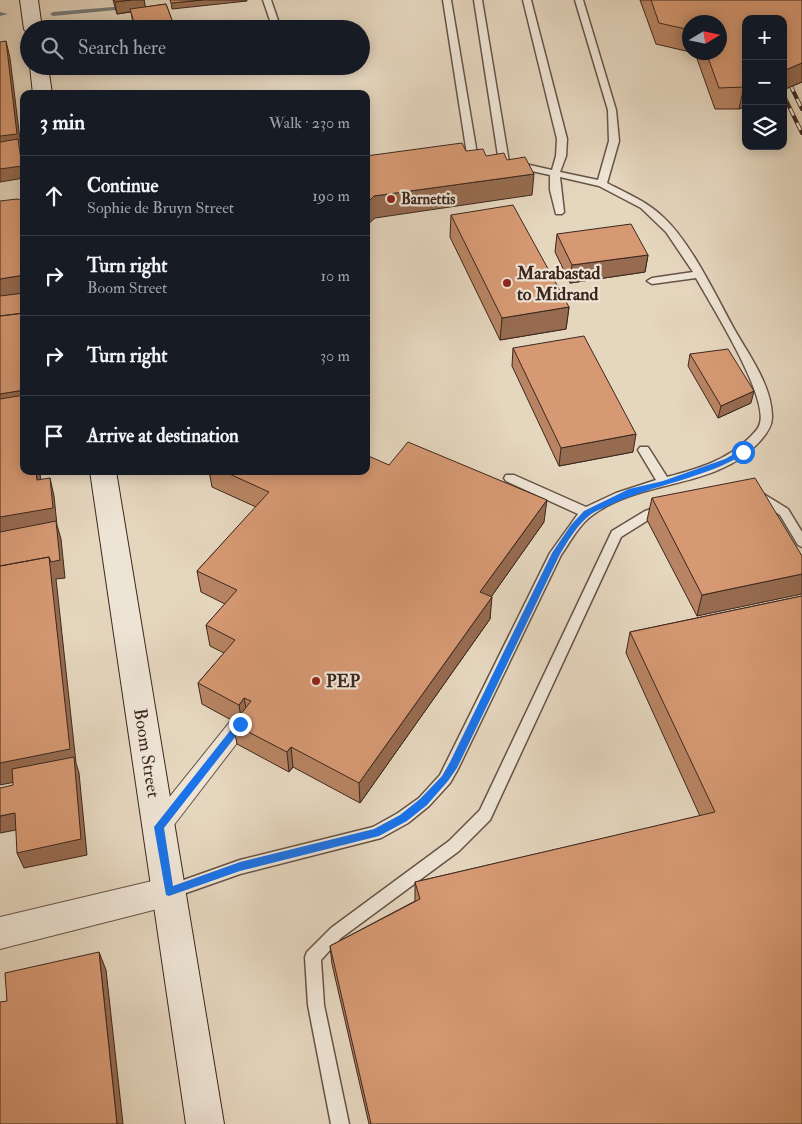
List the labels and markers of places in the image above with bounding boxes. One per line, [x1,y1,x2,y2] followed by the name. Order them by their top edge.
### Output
[401,190,455,209] place label: Barnettis
[385,193,397,205] marker: Barnettis
[516,262,600,306] place label: Marabastad to Midrand
[501,277,513,289] marker: Marabastad to Midrand
[326,670,360,693] place label: PEP
[310,675,322,687] marker: PEP

